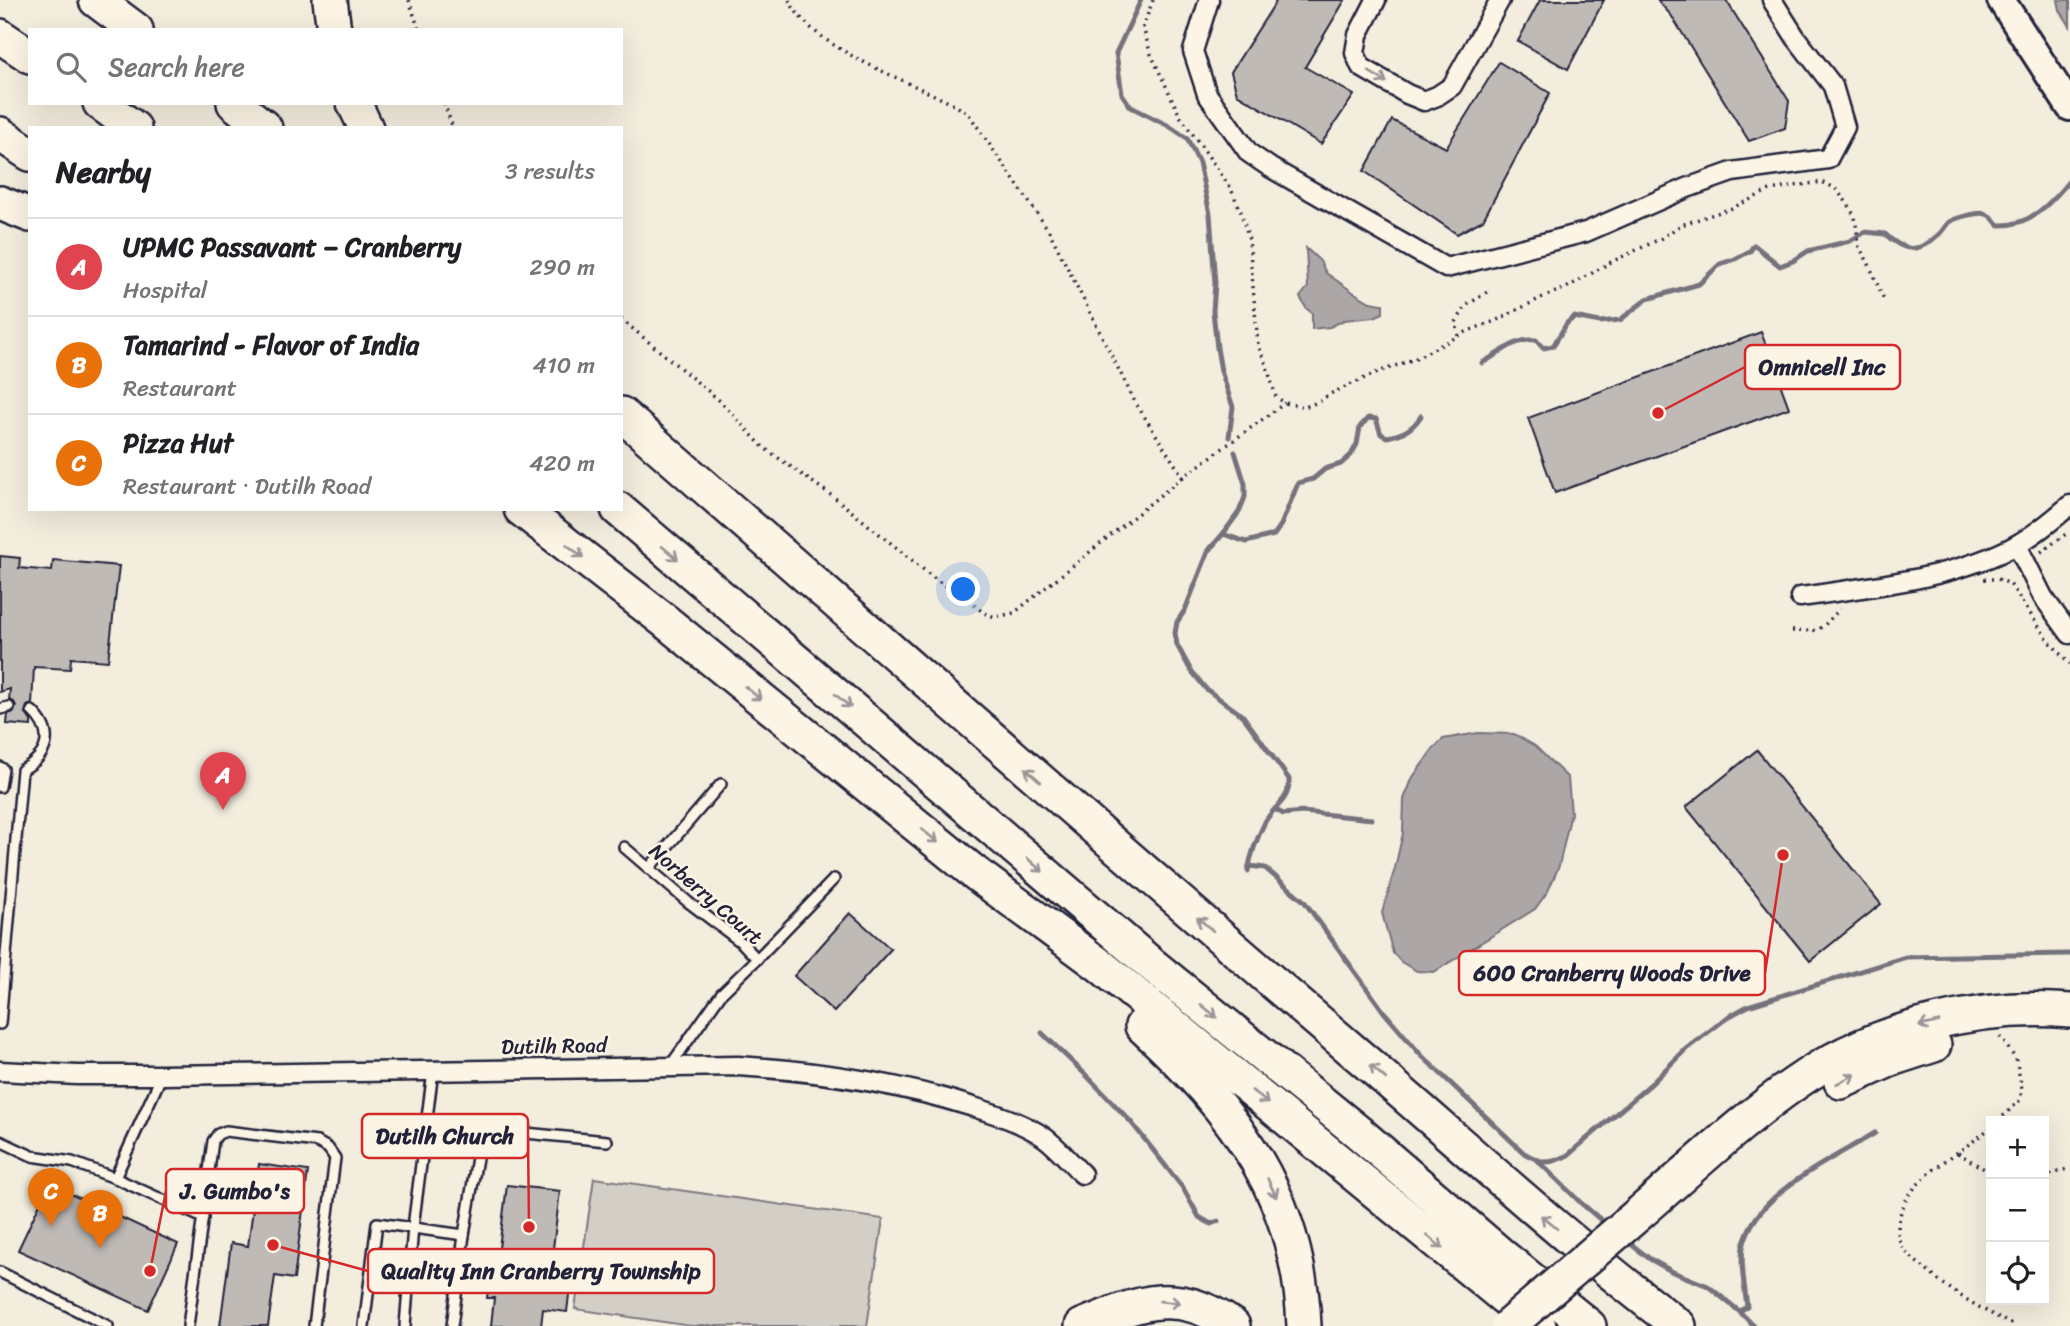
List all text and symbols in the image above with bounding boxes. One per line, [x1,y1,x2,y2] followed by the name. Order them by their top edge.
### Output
[28,28,623,105] search box
[108,44,245,90] text: Search here
[52,48,90,86] icon: search
[1368,70,1388,84] one-way arrow
[56,145,151,199] text: Nearby
[505,151,595,192] text: 3 results
[123,224,461,270] text: UPMC Passavant – Cranberry
[71,247,87,288] text: A
[529,247,595,288] text: 290 m
[123,270,207,311] text: Hospital
[123,322,419,368] text: Tamarind - Flavor of India
[72,345,86,386] text: B
[533,345,595,386] text: 410 m
[1745,345,1900,389] callout: Omnicell Inc
[1759,347,1886,388] text: Omnicell Inc
[123,368,237,409] text: Restaurant
[123,420,233,466] text: Pizza Hut
[72,443,86,484] text: C
[529,443,595,484] text: 420 m
[123,466,371,507] text: Restaurant · Dutilh Road
[565,544,583,559] one-way arrow
[661,545,679,561] one-way arrow
[946,572,980,606] your location
[743,685,761,700] one-way arrow
[834,693,852,709] one-way arrow
[200,752,246,810] pin: A
[1025,767,1043,783] one-way arrow
[920,828,938,844] one-way arrow
[640,833,772,955] street label: Norberry Court
[1025,857,1043,873] one-way arrow
[1196,916,1214,932] one-way arrow
[1459,951,1765,995] callout: 600 Cranberry Woods Drive
[1472,953,1752,994] text: 600 Cranberry Woods Drive
[1199,1003,1217,1019] one-way arrow
[1918,1017,1941,1031] one-way arrow
[501,1026,609,1066] street label: Dutilh Road
[1369,1064,1387,1080] one-way arrow
[1835,1072,1856,1085] one-way arrow
[1250,1089,1268,1105] one-way arrow
[362,1114,528,1158] callout: Dutilh Church
[376,1116,514,1157] text: Dutilh Church
[1986,1116,2049,1305] map controls
[1986,1116,2049,1179] button: +
[28,1168,74,1226] pin: C
[166,1169,304,1213] callout: J. Gumbo's
[178,1171,291,1212] text: J. Gumbo's
[1266,1177,1279,1198] one-way arrow
[1986,1179,2049,1242] button: −
[77,1190,123,1248] pin: B
[1541,1214,1559,1230] one-way arrow
[1426,1234,1444,1250] one-way arrow
[1986,1242,2049,1305] button: locate
[368,1249,714,1293] callout: Quality Inn Cranberry Township
[381,1251,702,1292] text: Quality Inn Cranberry Township
[1158,1296,1181,1309] one-way arrow

